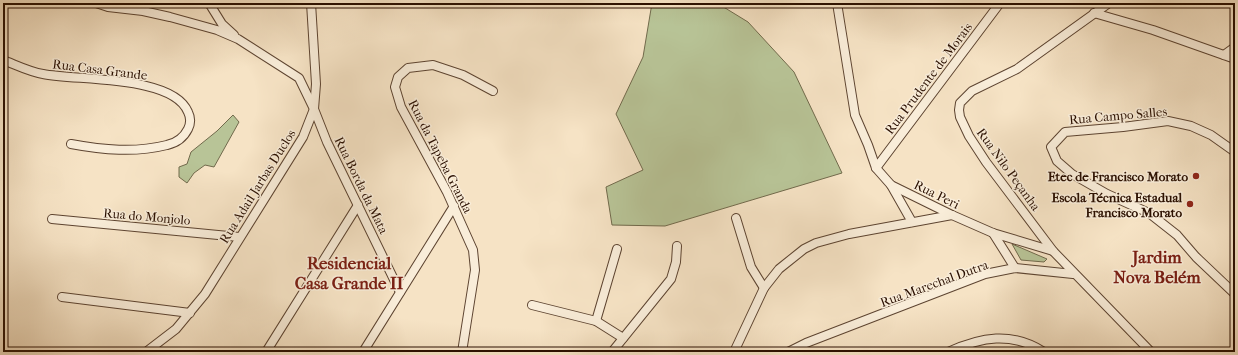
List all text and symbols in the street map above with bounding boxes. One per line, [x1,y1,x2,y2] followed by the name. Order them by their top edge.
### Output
[882,19,975,137] street label: Rua Prudente de Morais
[52,56,149,83] street label: Rua Casa Grande
[405,97,476,216] street label: Rua da Tapeba Granda
[1068,104,1168,127] street label: Rua Campo Salles
[973,125,1044,215] street label: Rua Nilo Peçanha
[216,126,299,246] street label: Rua Adail Jarbas Duclos
[332,134,392,237] street label: Rua Borda da Mata
[1048,169,1188,184] place label: Etec de Francisco Morato
[1191,171,1201,181] marker: Etec de Francisco Morato
[912,177,962,212] street label: Rua Peri
[1052,190,1182,220] place label: Escola Técnica Estadual Francisco Morato
[1185,199,1195,209] marker: Escola Técnica Estadual Francisco Morato
[103,205,192,228] street label: Rua do Monjolo
[1113,247,1201,287] district label: Jardim Nova Belém
[295,253,404,293] district label: Residencial Casa Grande II
[878,257,991,310] street label: Rua Marechal Dutra

